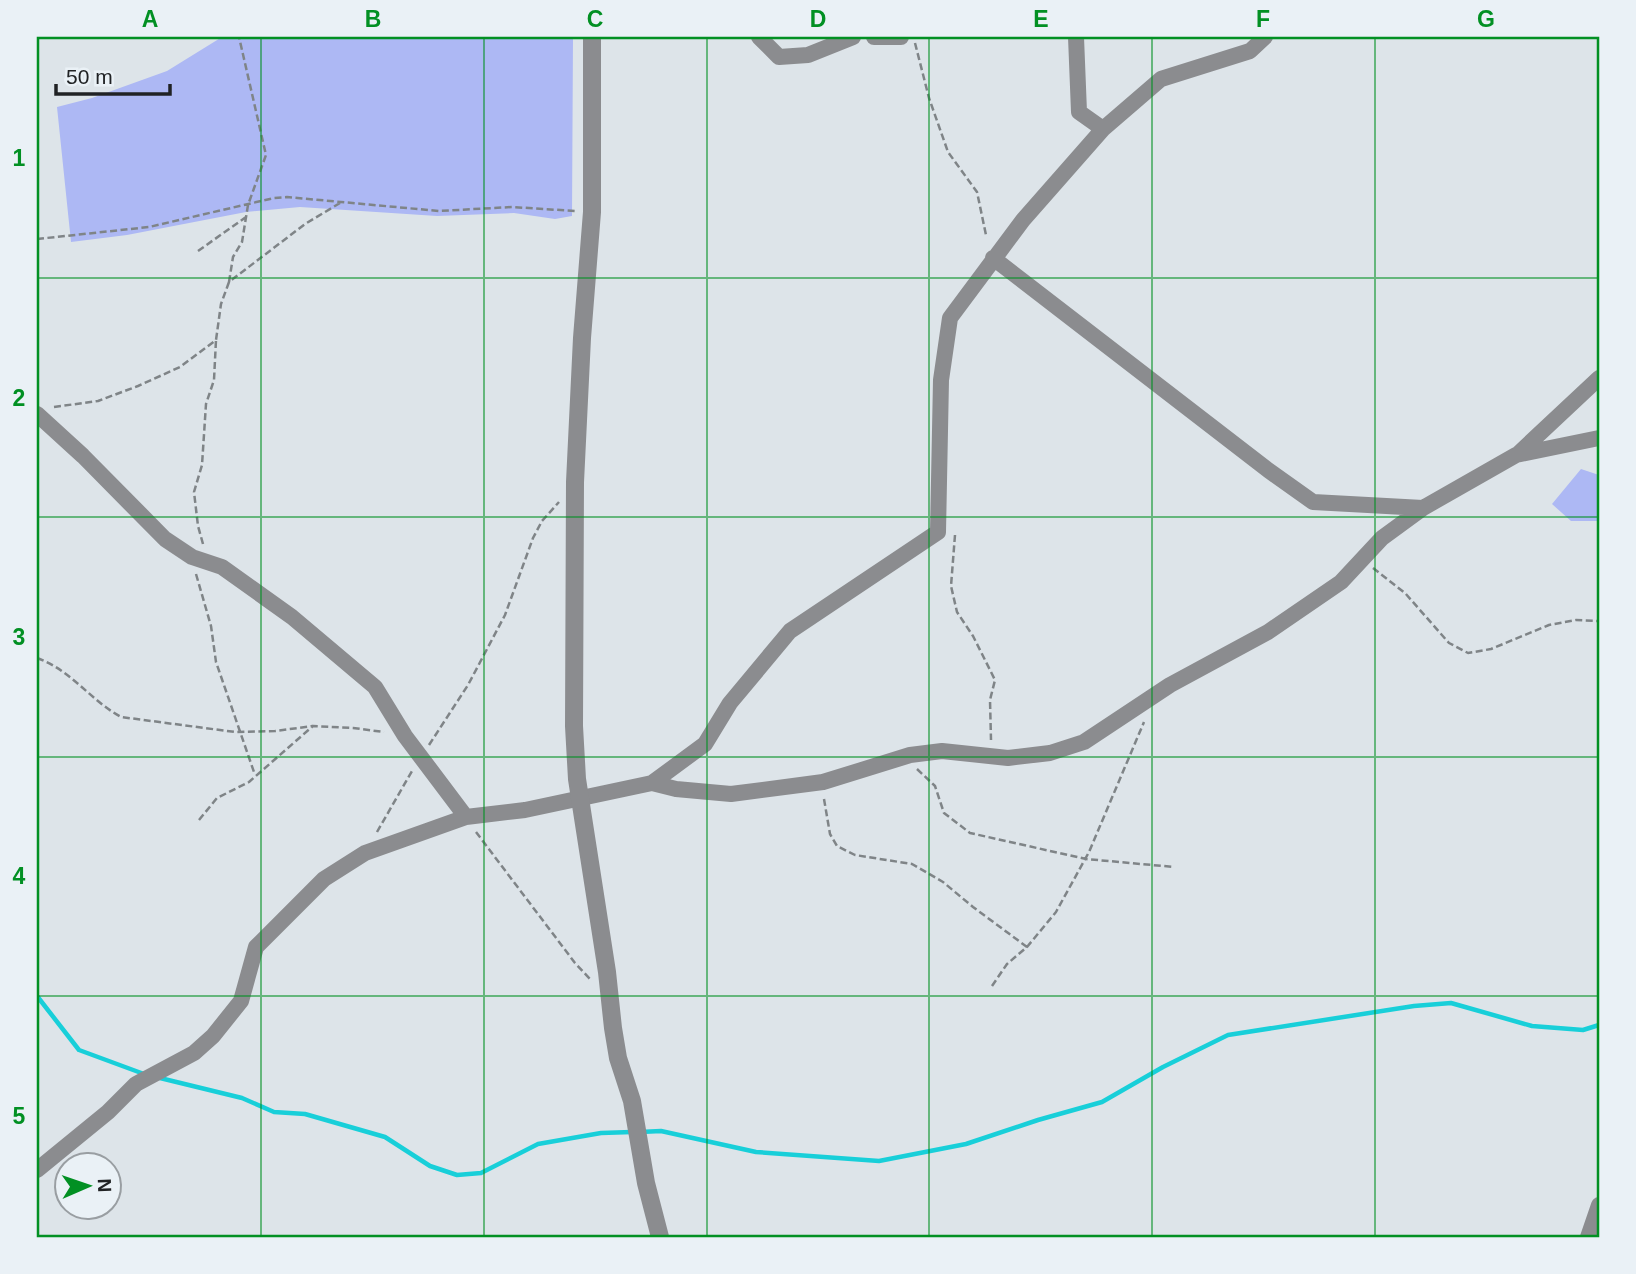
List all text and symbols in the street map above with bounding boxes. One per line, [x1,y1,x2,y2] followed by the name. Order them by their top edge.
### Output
[142,6,158,32] text: A
[365,6,381,32] text: B
[587,6,603,32] text: C
[810,6,826,32] text: D
[1033,6,1049,32] text: E
[1256,6,1270,32] text: F
[1477,6,1495,32] text: G
[56,52,170,96] scale bar
[66,65,113,88] text: 50 m
[13,145,26,171] text: 1
[13,385,25,411] text: 2
[13,624,25,650] text: 3
[13,863,26,889] text: 4
[13,1103,26,1129] text: 5
[52,1152,122,1222] north arrow
[94,1178,115,1193] text: N

